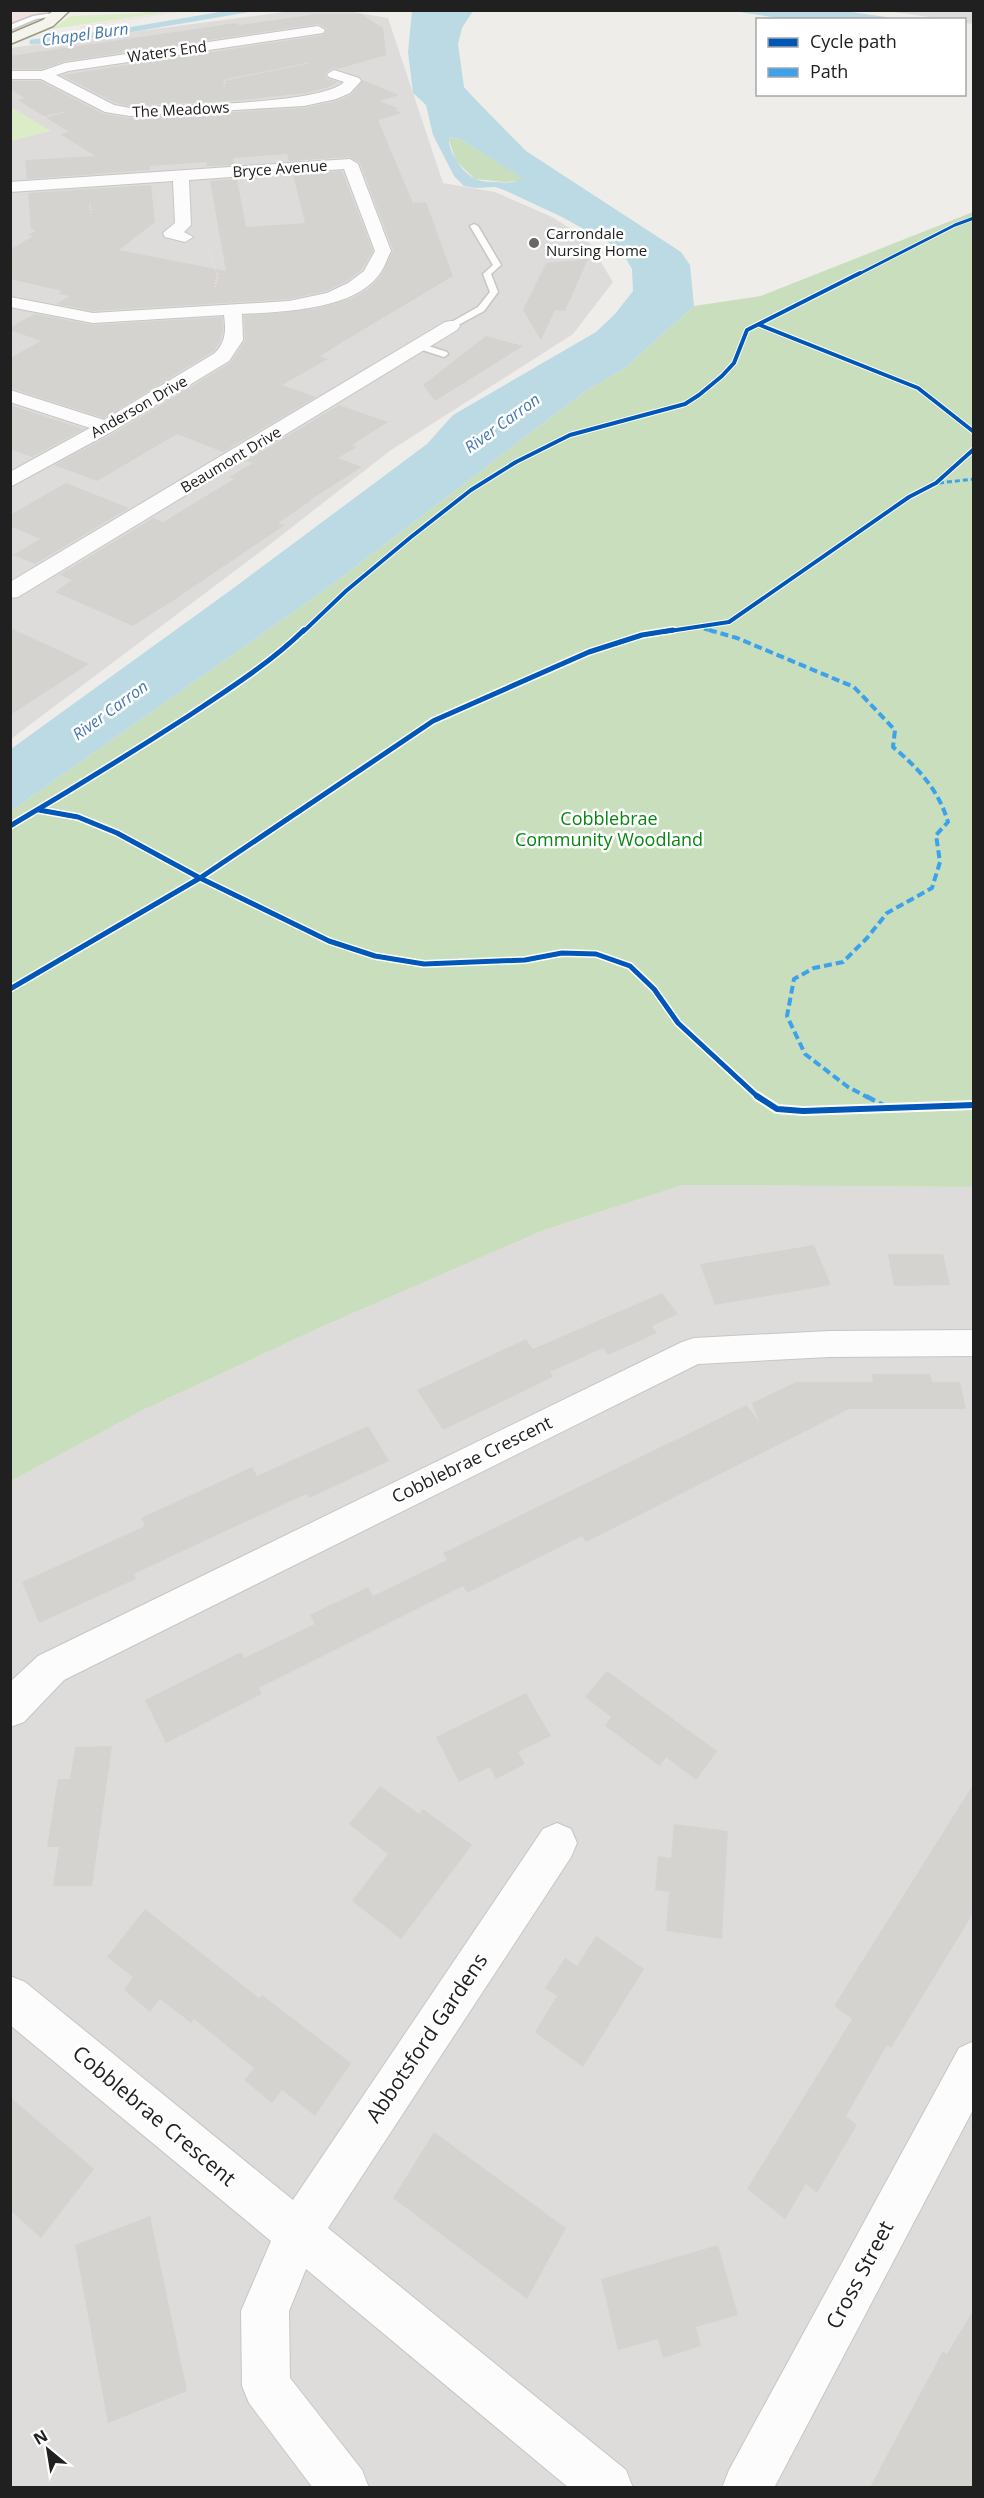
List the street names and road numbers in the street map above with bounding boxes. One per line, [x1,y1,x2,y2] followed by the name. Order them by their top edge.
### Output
[126,36,208,66] street label: Waters End
[132,96,230,122] street label: The Meadows
[232,155,328,181] street label: Bryce Avenue
[87,370,190,442] street label: Anderson Drive
[177,421,284,497] street label: Beaumont Drive
[387,1410,556,1508] street label: Cobblebrae Crescent
[359,1947,493,2128] street label: Abbotsford Gardens
[67,2039,242,2192] street label: Cobblebrae Crescent
[819,2216,899,2333] street label: Cross Street

